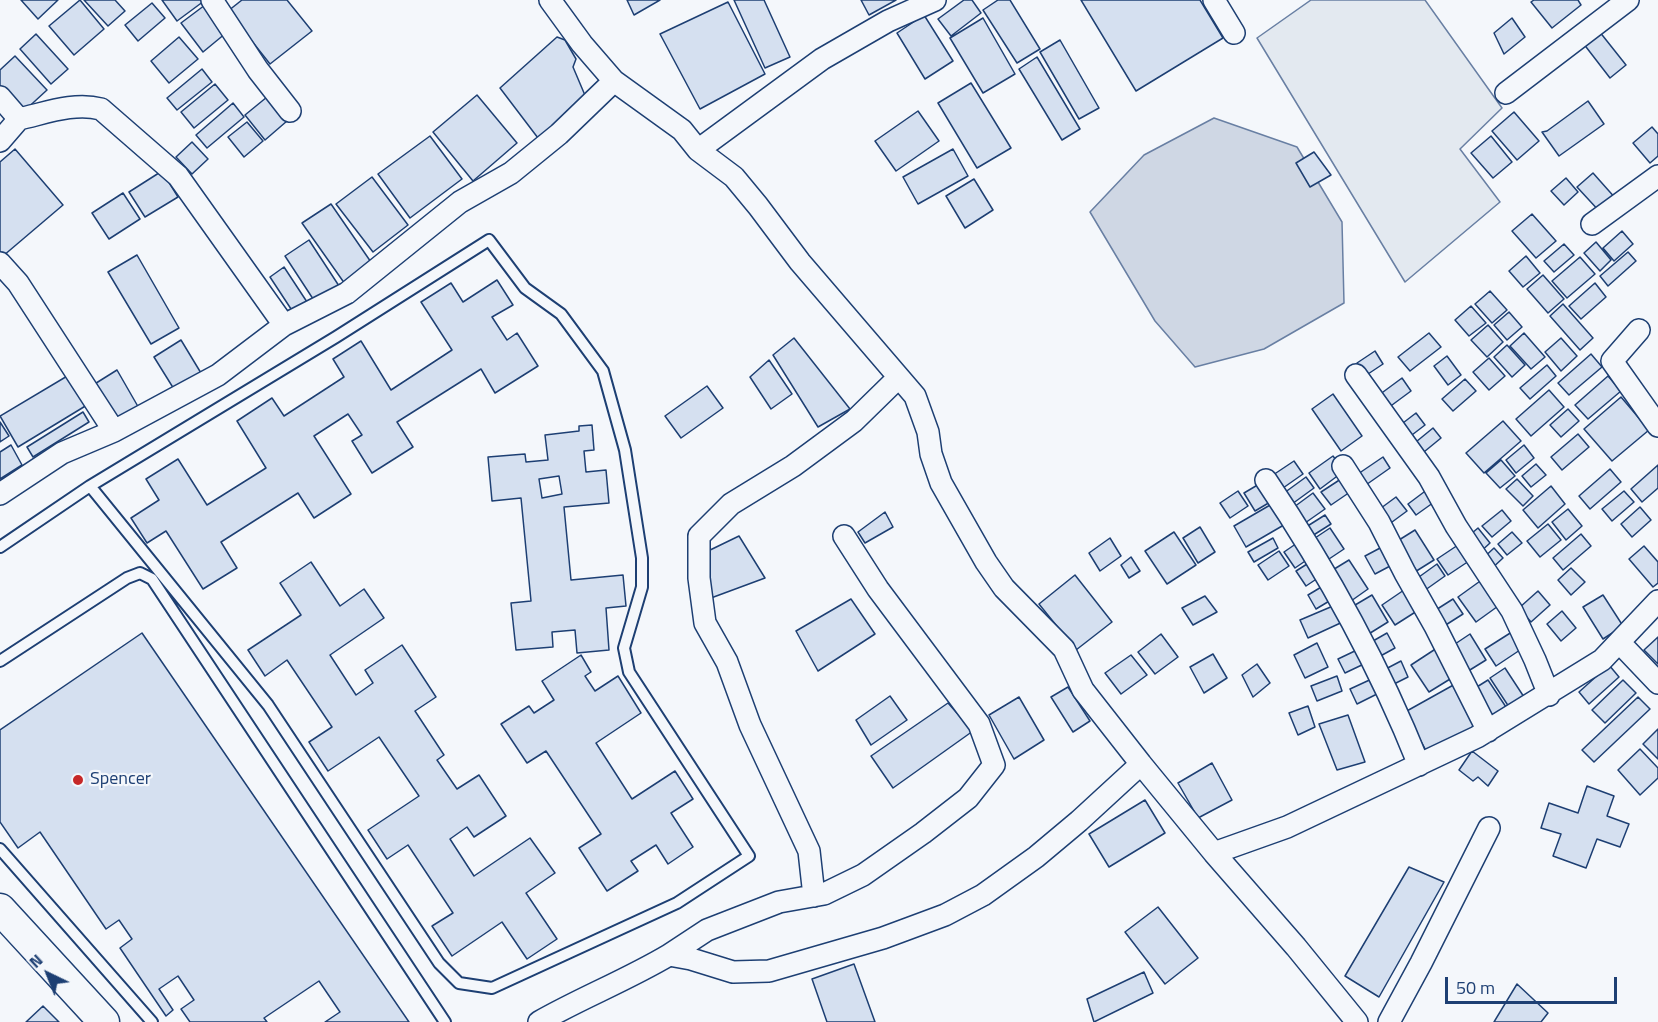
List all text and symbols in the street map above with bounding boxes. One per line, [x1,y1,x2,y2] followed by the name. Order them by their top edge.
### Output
[90,769,151,791] place label: Spencer
[71,773,85,787] marker: Spencer
[18,944,78,1004] north arrow
[23,948,48,973] text: N
[1448,965,1620,1003] scale bar
[1456,974,1495,1001] text: 50 m

